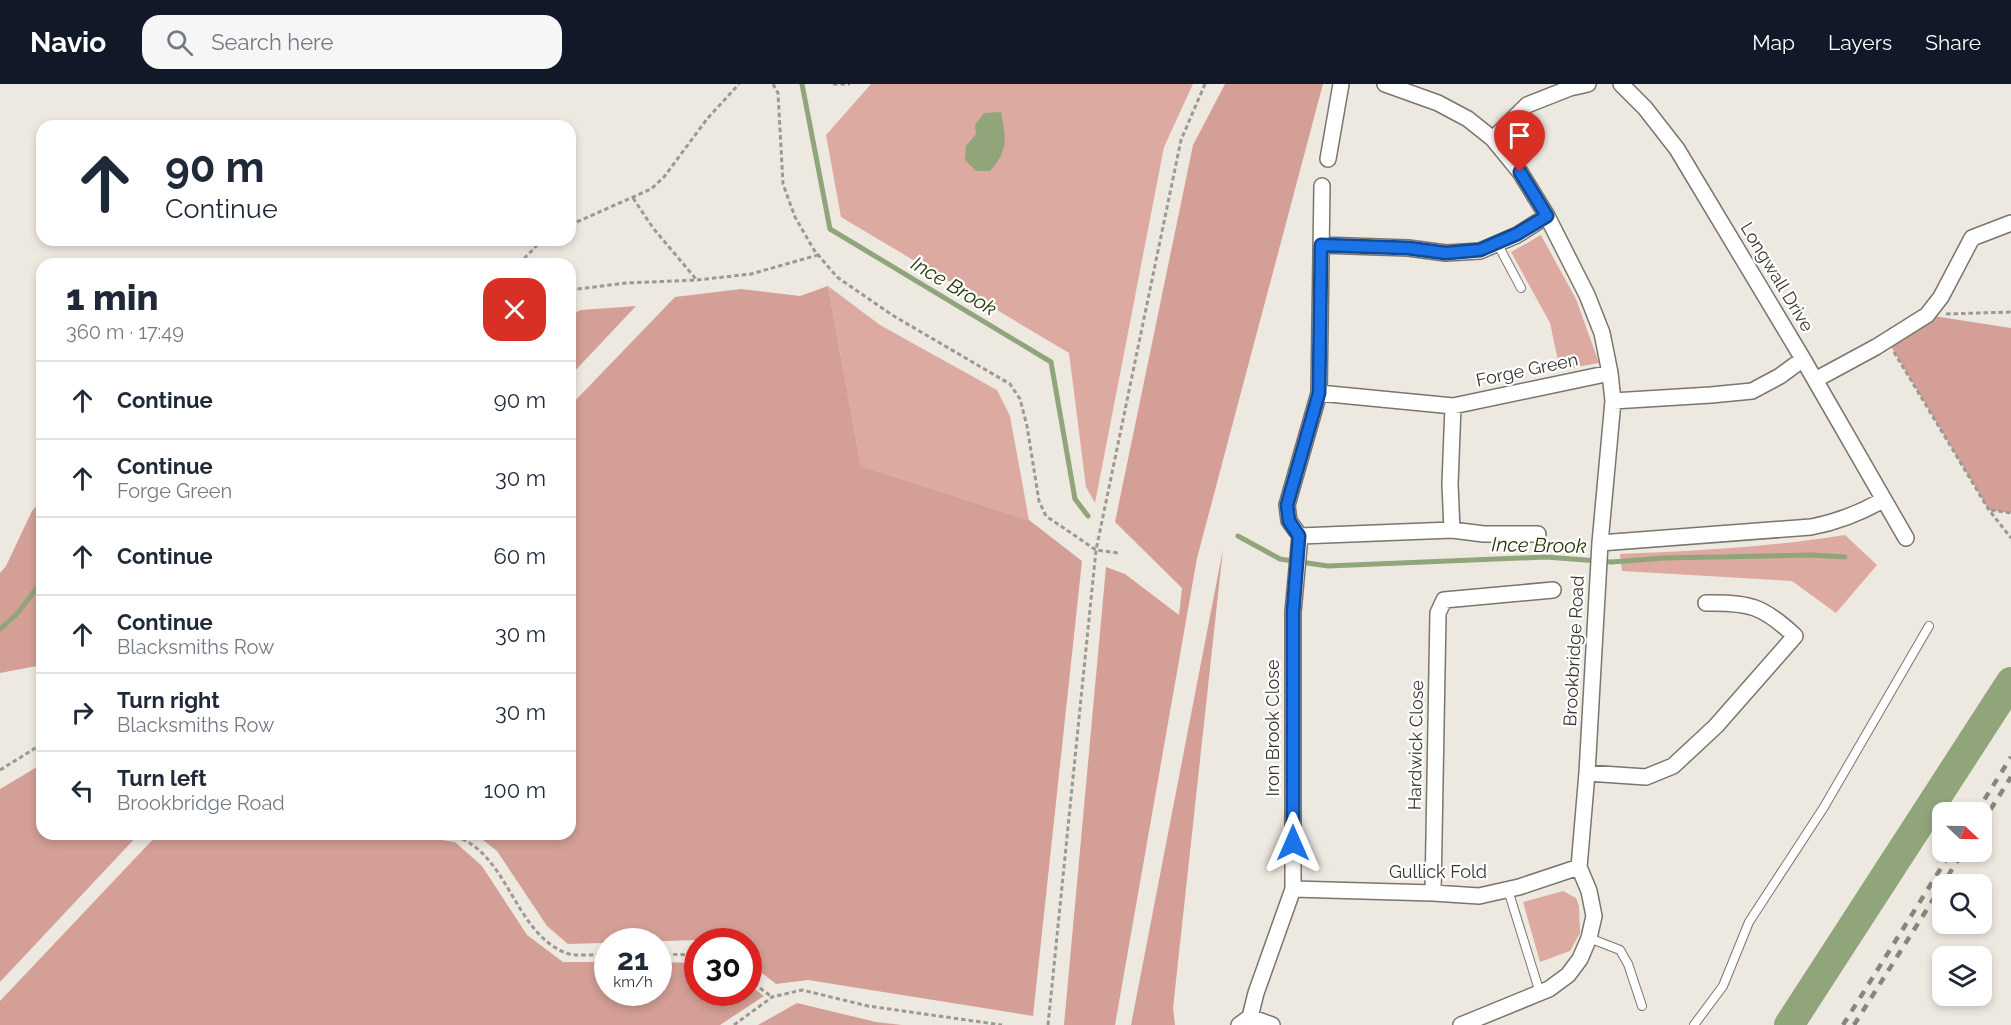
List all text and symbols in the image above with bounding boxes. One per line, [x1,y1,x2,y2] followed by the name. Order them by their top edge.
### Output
[142,15,562,69] search box
[30,26,106,59] text: Navio
[163,26,196,59] icon: search
[211,29,333,55] text: Search here
[1752,30,1795,55] text: Map
[1828,30,1892,55] text: Layers
[1925,30,1981,55] text: Share
[1494,110,1545,172] pin
[1503,119,1536,152] icon: arrive
[165,143,265,192] text: 90 m
[66,144,144,222] icon: ahead
[165,193,278,224] text: Continue
[1737,218,1818,335] street label: Longwall Drive
[907,251,1001,321] water label: Ince Brook
[66,276,158,318] text: 1 min
[483,278,546,341] button: close
[66,320,184,344] text: 360 m · 17:49
[1474,348,1580,391] street label: Forge Green
[66,384,99,417] icon: ahead
[117,387,213,413] text: Continue
[494,387,546,413] text: 90 m
[117,453,213,479] text: Continue
[66,462,99,495] icon: ahead
[495,465,546,491] text: 30 m
[117,479,232,503] text: Forge Green
[1491,532,1587,558] water label: Ince Brook
[66,540,99,573] icon: ahead
[117,543,213,569] text: Continue
[493,543,546,569] text: 60 m
[1559,575,1588,727] street label: Brookbridge Road
[117,609,213,635] text: Continue
[66,618,99,651] icon: ahead
[495,621,546,647] text: 30 m
[117,635,274,659] text: Blacksmiths Row
[1262,659,1283,797] street label: Iron Brook Close
[1404,679,1427,810] street label: Hardwick Close
[117,687,220,713] text: Turn right
[66,696,99,729] icon: right
[495,699,546,725] text: 30 m
[117,713,274,737] text: Blacksmiths Row
[117,765,207,791] text: Turn left
[66,774,99,807] icon: left
[484,777,546,803] text: 100 m
[117,791,285,815] text: Brookbridge Road
[1932,802,1992,862] north arrow
[1932,802,1992,1006] map controls
[1261,811,1325,875] position arrow
[1389,861,1487,882] street label: Gullick Fold
[1932,874,1992,934] button: search
[684,928,762,1006] speed limit sign: 30
[617,942,649,977] text: 21
[1932,946,1992,1006] button: layers
[613,973,653,991] text: km/h

